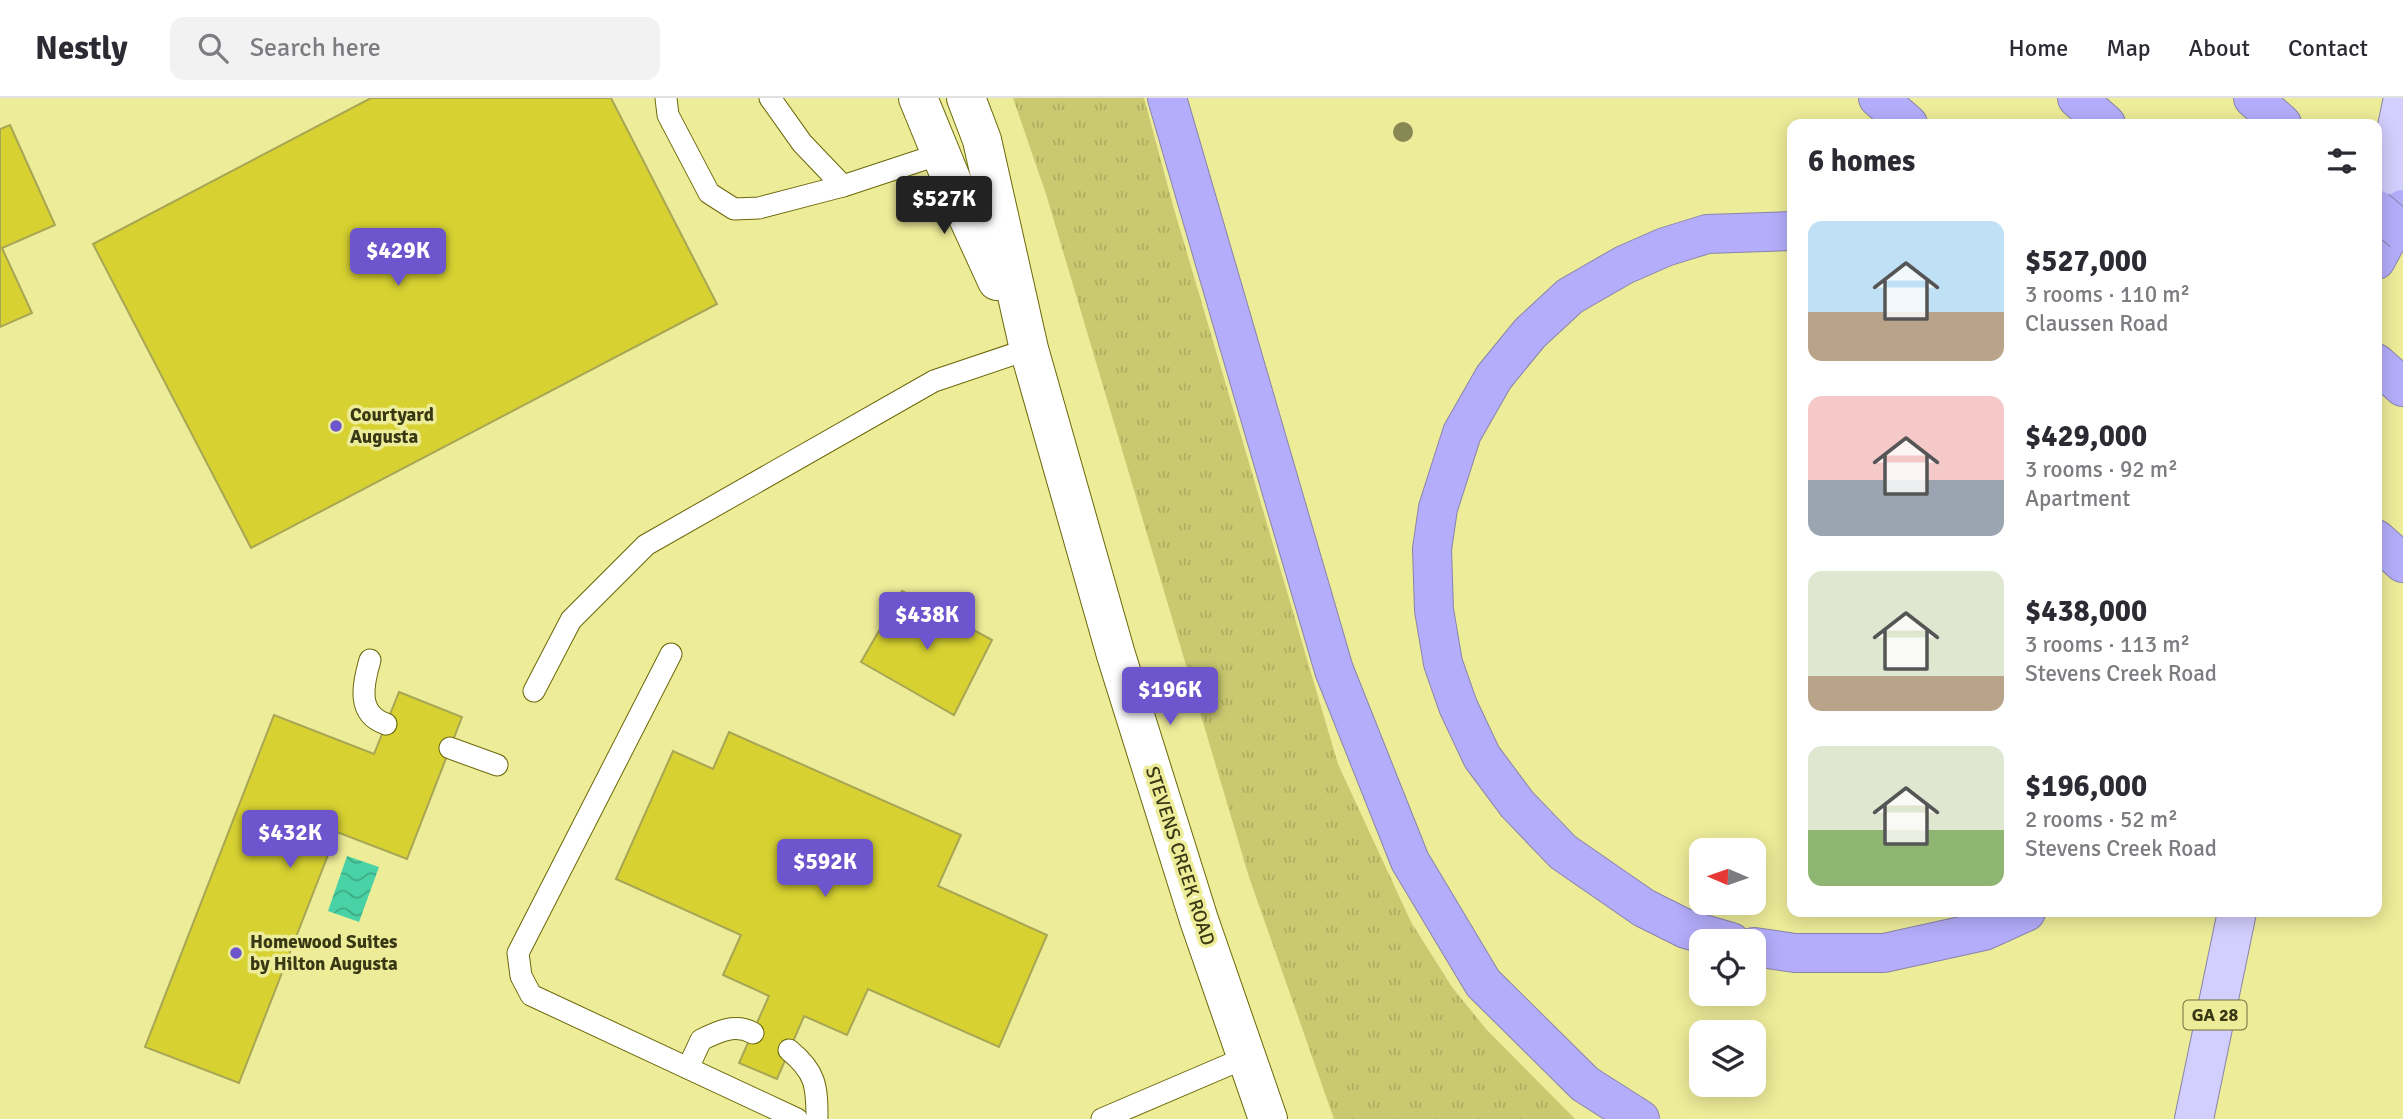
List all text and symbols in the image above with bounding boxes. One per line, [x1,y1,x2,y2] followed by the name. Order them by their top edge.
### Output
[170,17,660,80] search box
[35,28,128,69] text: Nestly
[194,29,232,67] icon: search
[250,32,381,64] text: Search here
[2008,33,2068,63] text: Home
[2106,33,2151,63] text: Map
[2189,33,2250,63] text: About
[2288,33,2368,63] text: Contact
[2323,142,2361,180] icon: filters
[1808,143,1915,180] text: 6 homes
[895,176,993,236] pin: $527K
[912,184,976,213] text: $527K
[349,228,447,288] pin: $429K
[366,236,430,265] text: $429K
[2025,243,2147,280] text: $527,000
[1864,249,1948,333] icon: home
[2025,280,2190,309] text: 3 rooms · 110 m²
[2025,309,2168,338] text: Claussen Road
[350,403,434,449] place label: Courtyard Augusta
[328,418,344,434] marker: Courtyard Augusta
[2025,418,2147,455] text: $429,000
[1864,424,1948,508] icon: home
[2025,455,2178,484] text: 3 rooms · 92 m²
[2025,484,2130,513] text: Apartment
[878,592,976,652] pin: $438K
[2025,593,2147,630] text: $438,000
[1864,599,1948,683] icon: home
[895,600,959,629] text: $438K
[2025,630,2190,659] text: 3 rooms · 113 m²
[2025,659,2217,688] text: Stevens Creek Road
[1121,668,1219,727] pin: $196K
[1138,675,1202,704] text: $196K
[1140,764,1220,948] street label: STEVENS CREEK ROAD
[2025,768,2147,805] text: $196,000
[1864,774,1948,858] icon: home
[2025,805,2178,834] text: 2 rooms · 52 m²
[241,810,339,870] pin: $432K
[258,818,322,847] text: $432K
[2025,834,2217,863] text: Stevens Creek Road
[1689,838,1766,915] north arrow
[1689,838,1766,1097] map controls
[776,840,874,899] pin: $592K
[793,847,857,876] text: $592K
[1689,929,1766,1006] button: locate
[250,930,398,976] place label: Homewood Suites by Hilton Augusta
[228,945,244,961] marker: Homewood Suites by Hilton Augusta
[2184,1000,2246,1030] road number: GA 28
[1689,1020,1766,1097] button: layers

